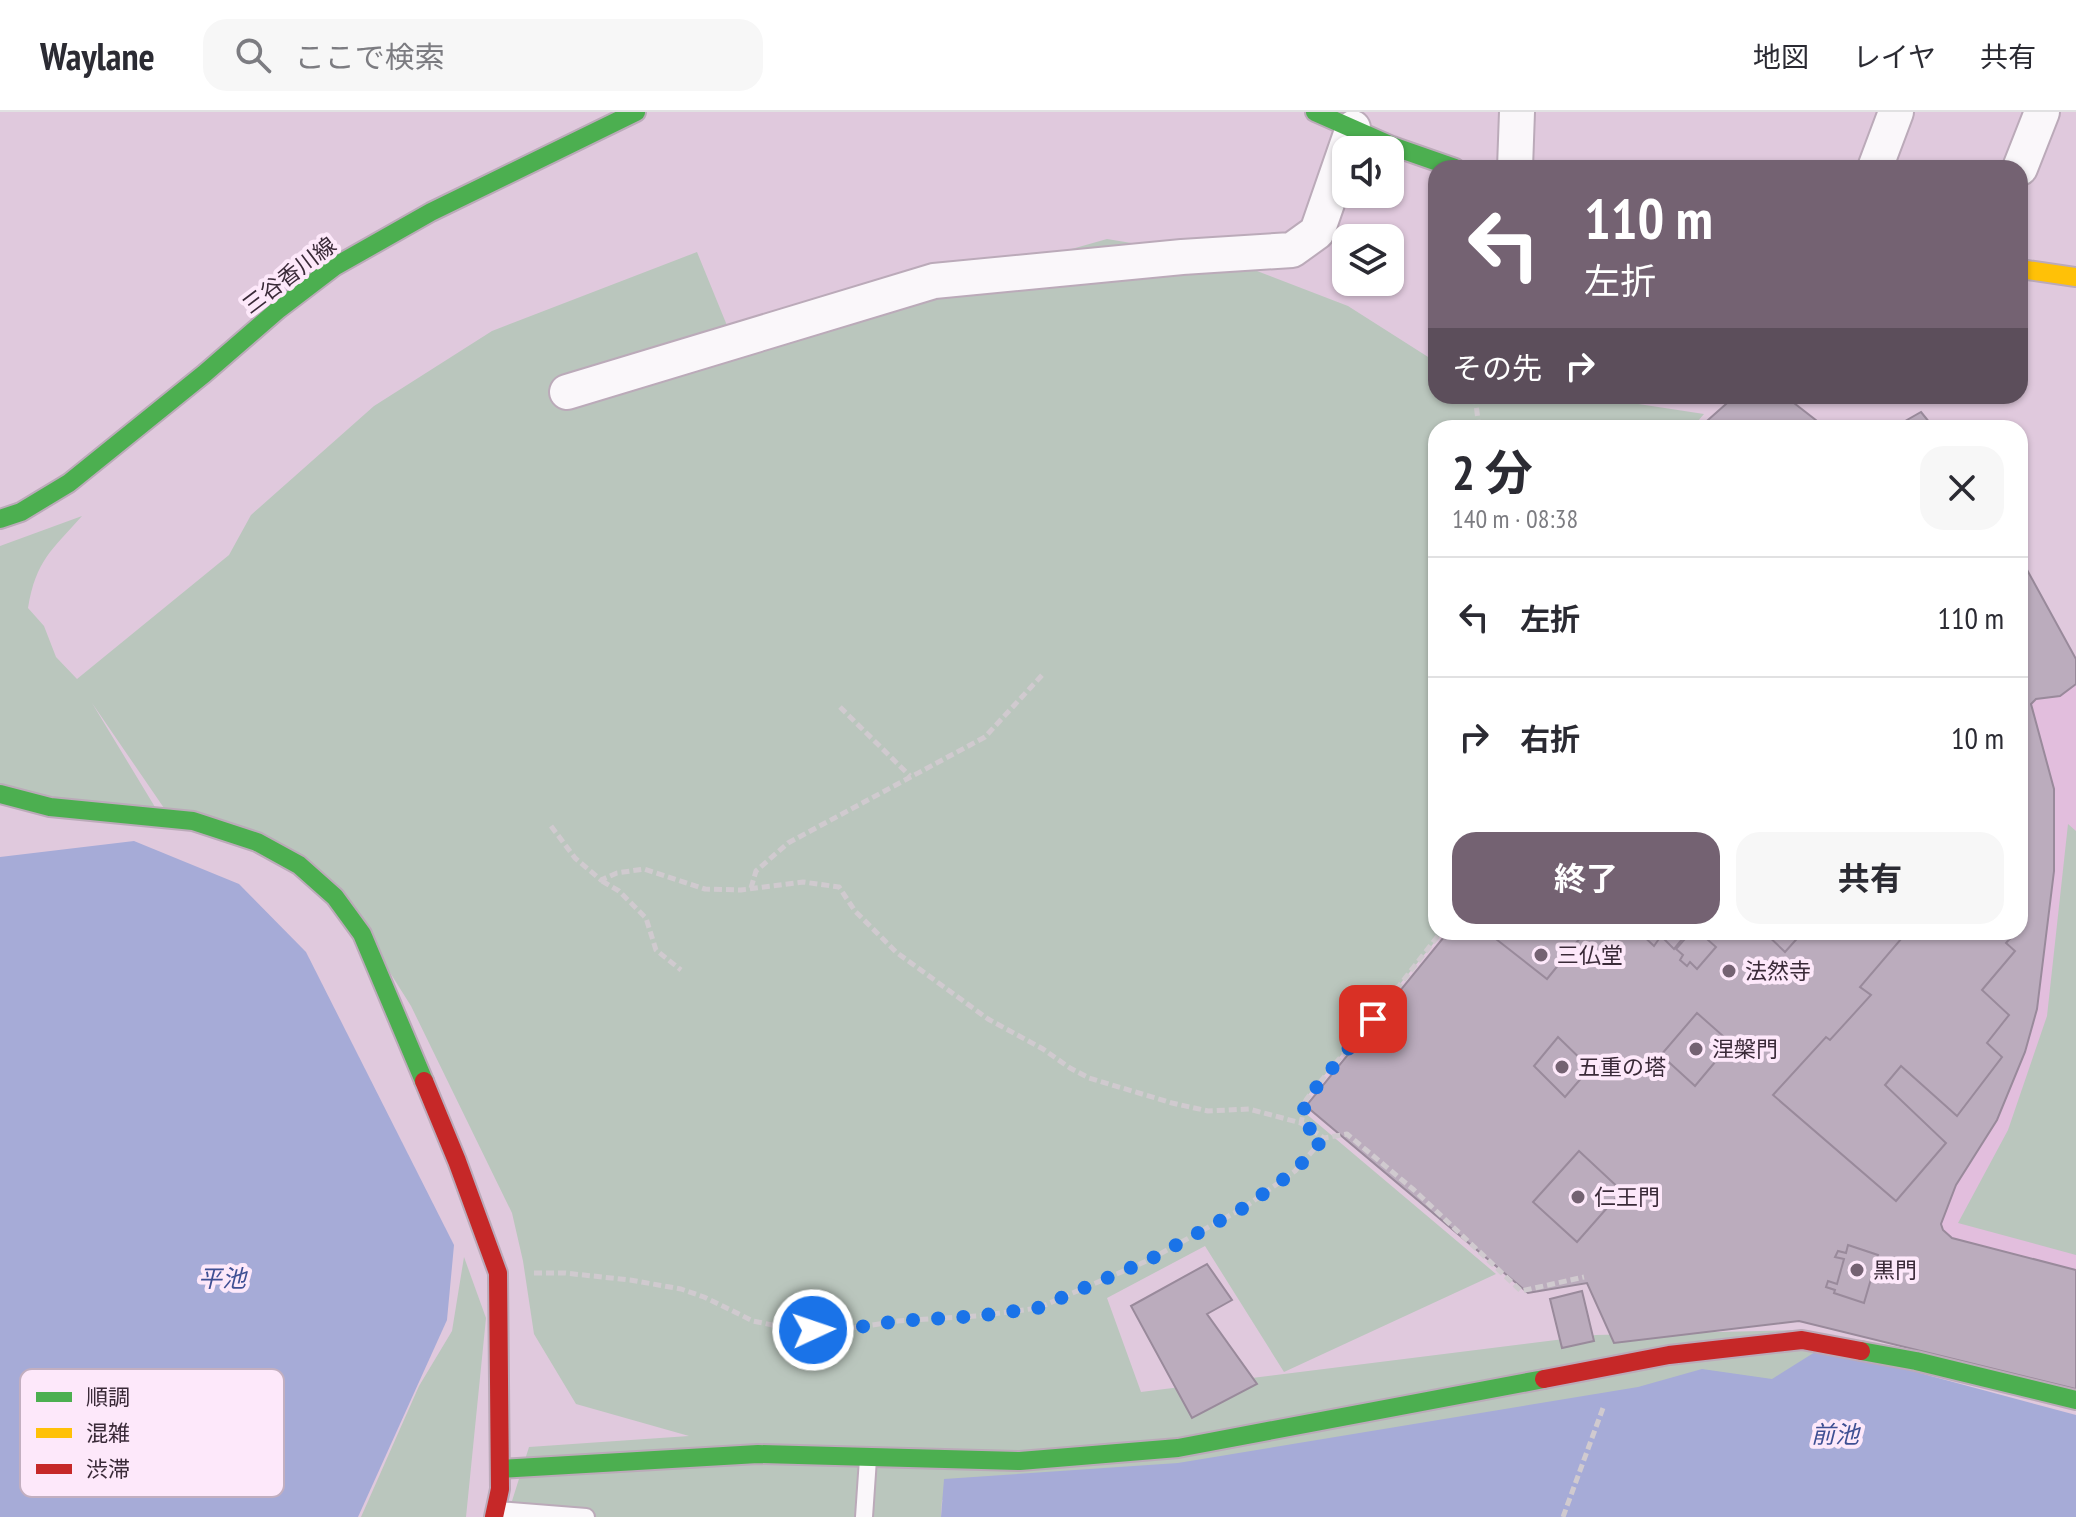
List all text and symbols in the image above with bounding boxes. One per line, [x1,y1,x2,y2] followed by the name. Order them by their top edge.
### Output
[203,19,763,91] search box
[40,31,155,80] text: Waylane
[231,33,275,77] icon: search
[295,37,445,76] text: ここで検索
[1753,38,1809,75] text: 地図
[1853,38,1936,75] text: レイヤ
[1980,38,2036,75] text: 共有
[1332,136,1404,296] map controls
[1332,136,1404,208] button: sound
[1584,182,1713,254] text: 110 m
[1452,192,1556,296] icon: left
[1332,224,1404,296] button: layers
[237,231,341,319] street label: 三谷香川線
[1584,257,1656,304] text: 左折
[1558,344,1602,388] icon: right
[1452,348,1542,387] text: その先
[1452,441,1533,503] text: 2 分
[1920,446,2004,530] button: close
[1452,502,1578,535] text: 140 m · 08:38
[1452,595,1496,639] icon: left
[1938,598,2004,637] text: 110 m
[1520,599,1580,638] text: 左折
[1452,715,1496,759] icon: right
[1951,718,2004,757] text: 10 m
[1520,719,1580,758] text: 右折
[1452,832,1720,924] button: 終了
[1736,832,2004,924] button: 共有
[1557,941,1623,969] place label: 三仏堂
[1532,946,1550,964] marker: 三仏堂
[1745,957,1811,985] place label: 法然寺
[1720,962,1738,980] marker: 法然寺
[1339,985,1407,1053] pin
[1351,997,1395,1041] icon: arrive
[1712,1035,1778,1063] place label: 涅槃門
[1687,1040,1705,1058] marker: 涅槃門
[1578,1053,1666,1081] place label: 五重の塔
[1553,1058,1571,1076] marker: 五重の塔
[1594,1183,1660,1211] place label: 仁王門
[1569,1188,1587,1206] marker: 仁王門
[1873,1256,1917,1284] place label: 黒門
[1848,1261,1866,1279] marker: 黒門
[198,1263,248,1294] water label: 平池
[771,1288,855,1372] position arrow
[20,1369,284,1497] legend
[86,1383,130,1411] text: 順調
[86,1419,130,1447] text: 混雑
[1811,1419,1861,1450] water label: 前池
[86,1455,130,1483] text: 渋滞

